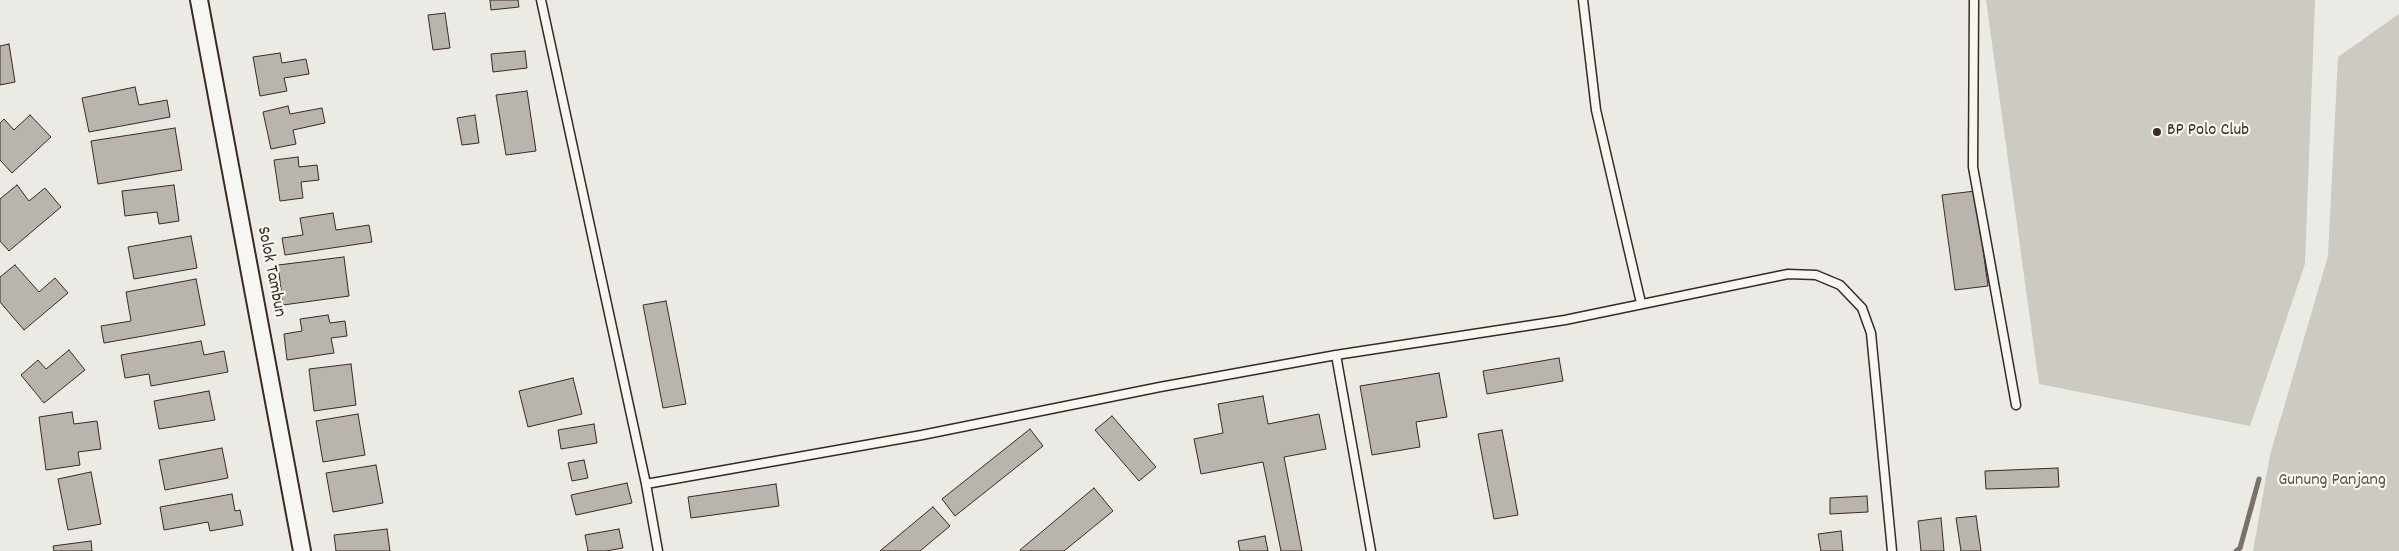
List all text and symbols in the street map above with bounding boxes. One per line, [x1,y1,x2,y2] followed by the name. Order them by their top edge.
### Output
[2167,121,2249,143] place label: BP Polo Club
[2151,126,2163,138] marker: BP Polo Club
[251,225,289,319] street label: Solok Tambun
[2278,471,2386,493] park label: Gunung Panjang

